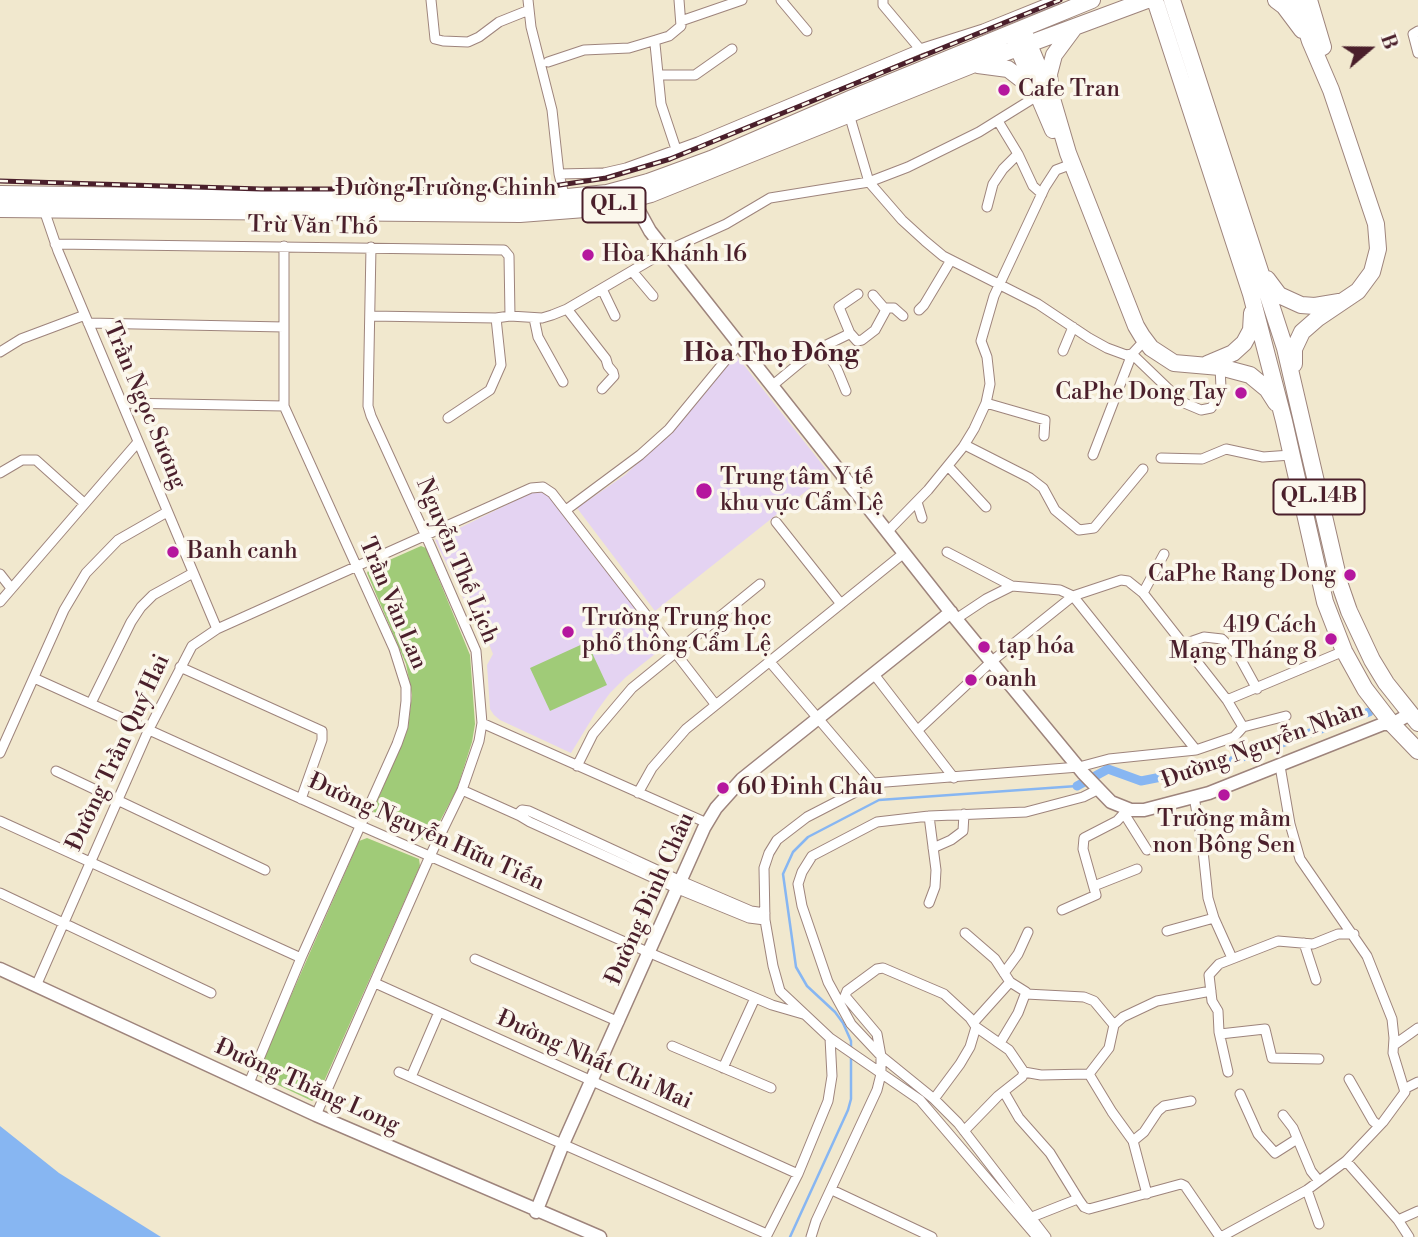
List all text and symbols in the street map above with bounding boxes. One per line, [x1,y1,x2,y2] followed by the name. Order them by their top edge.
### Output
[1334,14,1404,84] north arrow
[1375,31,1402,53] text: B
[1018,76,1120,104] place label: Cafe Tran
[996,82,1012,98] marker: Cafe Tran
[336,175,556,203] street label: Đường Trường Chinh
[582,188,646,222] road number: QL.1
[247,212,379,242] street label: Trừ Văn Thố
[602,241,747,269] place label: Hòa Khánh 16
[580,247,596,263] marker: Hòa Khánh 16
[96,319,192,493] street label: Trần Ngọc Sương
[683,339,859,371] district label: Hòa Thọ Đông
[1055,379,1227,407] place label: CaPhe Dong Tay
[1233,385,1249,401] marker: CaPhe Dong Tay
[720,464,884,518] place label: Trung tâm Y tế khu vực Cẩm Lệ
[409,474,503,648] street label: Nguyễn Thế Lịch
[1274,480,1364,514] road number: QL.14B
[694,481,714,501] marker: Trung tâm Y tế khu vực Cẩm Lệ
[352,534,432,674] street label: Trần Văn Lan
[187,538,298,566] place label: Banh canh
[165,544,181,560] marker: Banh canh
[1148,561,1336,589] place label: CaPhe Rang Dong
[1342,567,1358,583] marker: CaPhe Rang Dong
[582,605,772,659] place label: Trường Trung học phổ thông Cẩm Lệ
[1169,612,1317,666] place label: 419 Cách Mạng Tháng 8
[560,624,576,640] marker: Trường Trung học phổ thông Cẩm Lệ
[1323,631,1339,647] marker: 419 Cách Mạng Tháng 8
[998,633,1074,661] place label: tạp hóa
[976,639,992,655] marker: tạp hóa
[61,650,177,856] street label: Đường Trần Quý Hai
[985,666,1037,694] place label: oanh
[963,672,979,688] marker: oanh
[1158,697,1368,795] street label: Đường Nguyễn Nhàn
[304,768,548,898] street label: Đường Nguyễn Hữu Tiến
[737,774,883,802] place label: 60 Đinh Châu
[715,780,731,796] marker: 60 Đinh Châu
[1216,787,1232,803] marker: Trường mầm non Bông Sen
[1152,806,1296,860] place label: Trường mầm non Bông Sen
[601,808,701,990] street label: Đường Đinh Châu
[492,1005,696,1117] street label: Đường Nhất Chi Mai
[210,1034,404,1140] street label: Đường Thăng Long

